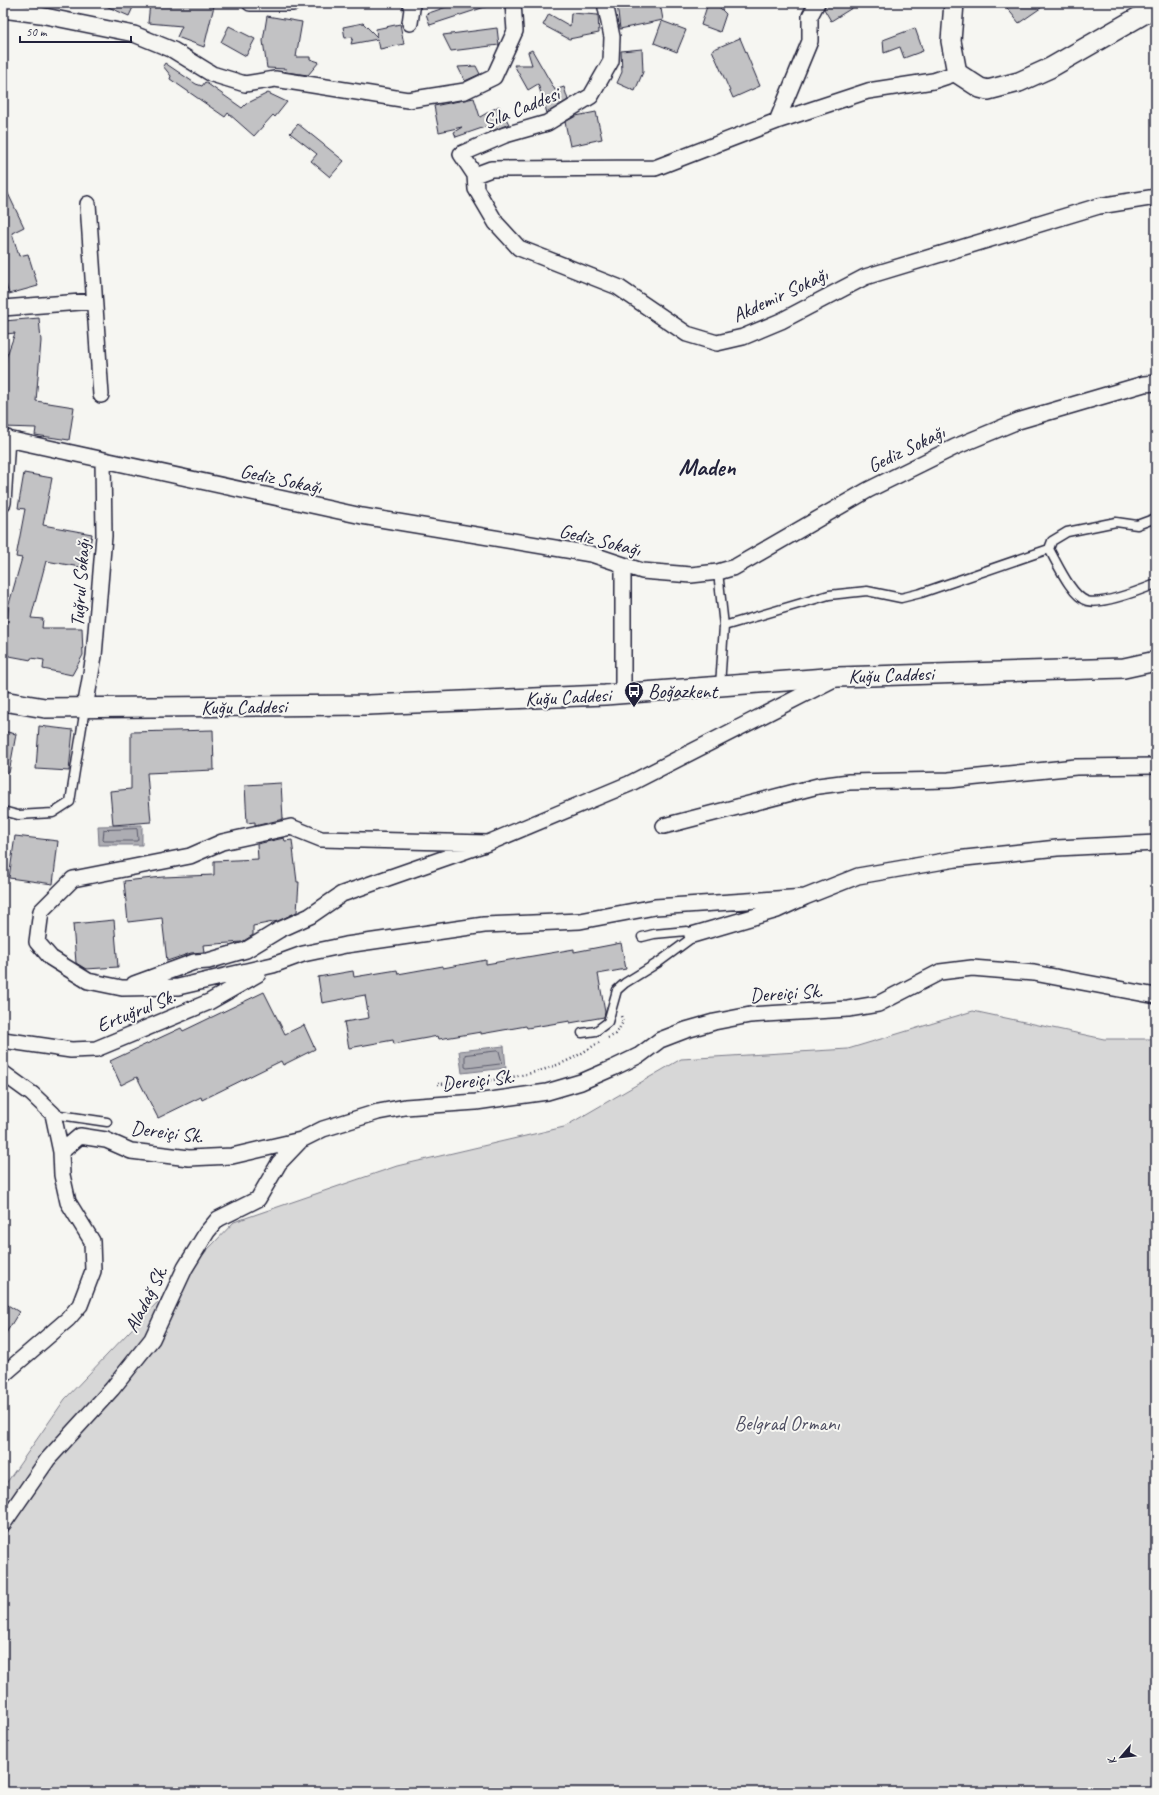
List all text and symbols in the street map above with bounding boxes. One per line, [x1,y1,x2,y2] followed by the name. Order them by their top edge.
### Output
[20,18,131,44] scale bar
[26,24,48,40] text: 50 m
[479,80,565,135] street label: Sıla Caddesi
[728,262,833,328] street label: Akdemir Sokağı
[863,419,950,478] street label: Gediz Sokağı
[679,452,736,482] district label: Maden
[238,458,325,500] street label: Gediz Sokağı
[557,518,644,562] street label: Gediz Sokağı
[64,537,96,628] street label: Tuğrul Sokağı
[848,661,937,689] street label: Kuğu Caddesi
[648,679,719,704] place label: Boğazkent
[623,680,645,708] bus stop icon: Boğazkent
[525,682,614,712] street label: Kuğu Caddesi
[201,694,289,720] street label: Kuğu Caddesi
[749,978,823,1008] street label: Dereiçi Sk.
[93,984,179,1038] street label: Ertuğrul Sk.
[441,1064,515,1096] street label: Dereiçi Sk.
[129,1115,205,1149] street label: Dereiçi Sk.
[119,1262,173,1336] street label: Aladağ Sk.
[735,1411,841,1436] park label: Belgrad Ormanı
[1101,1737,1141,1777] north arrow
[1104,1754,1120,1767] text: K

